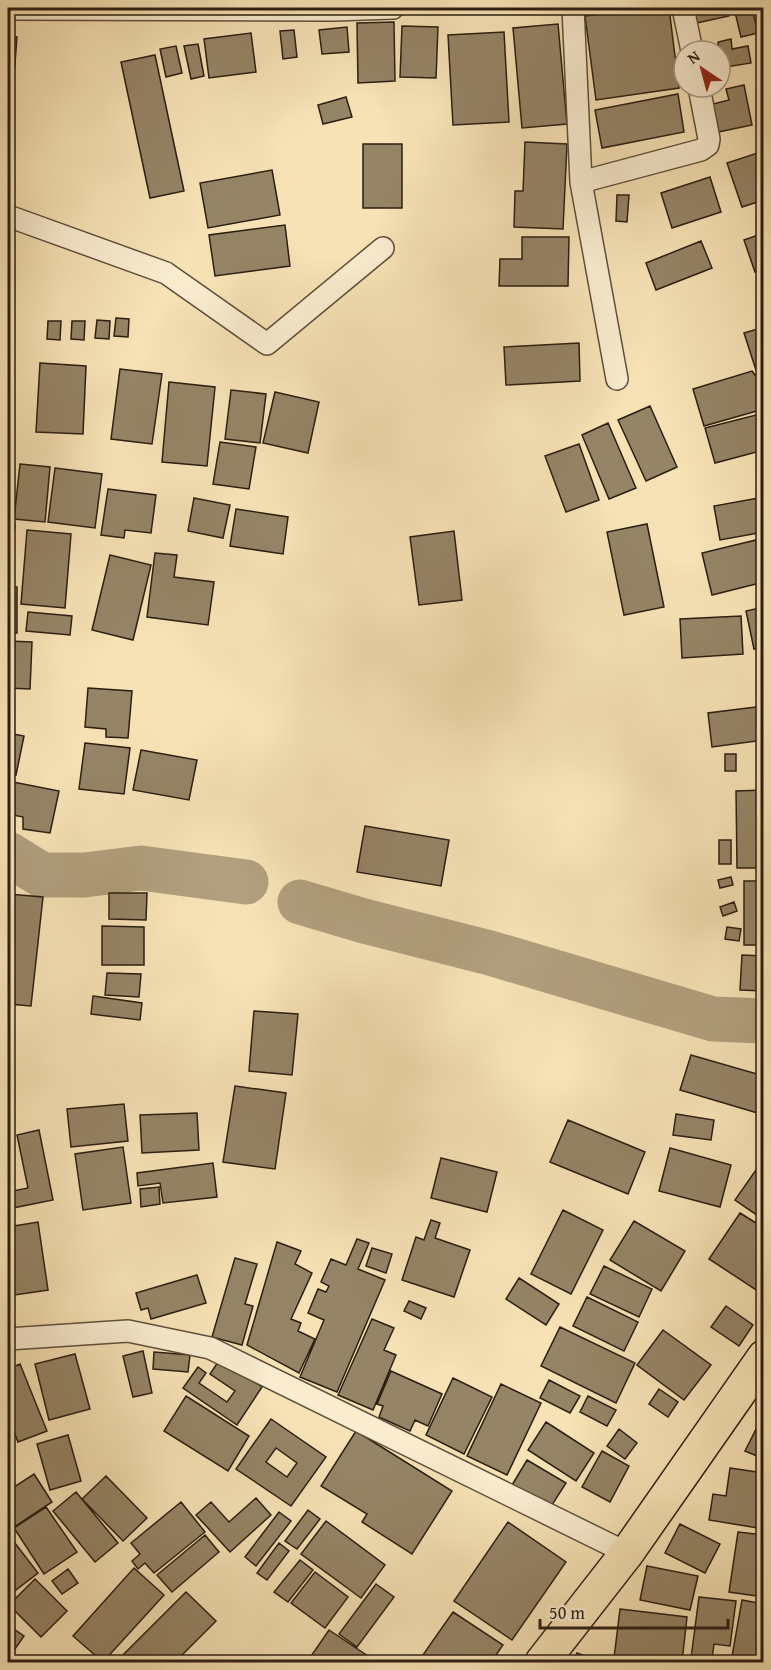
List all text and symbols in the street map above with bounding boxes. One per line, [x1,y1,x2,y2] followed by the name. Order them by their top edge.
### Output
[672,39,732,99] north arrow
[682,44,705,70] text: N
[540,1592,728,1630] scale bar
[549,1599,585,1626] text: 50 m

